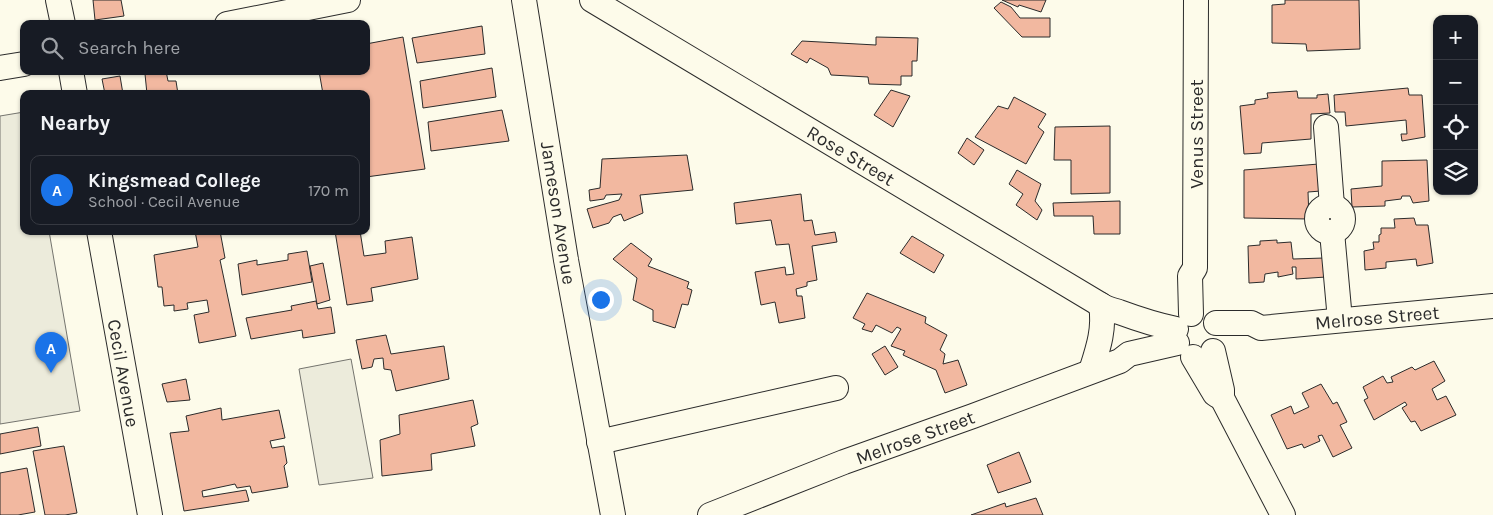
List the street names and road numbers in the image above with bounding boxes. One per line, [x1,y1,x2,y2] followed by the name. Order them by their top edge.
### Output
[1186,79,1208,189] street label: Venus Street
[803,121,898,191] street label: Rose Street
[536,140,580,286] street label: Jameson Avenue
[1314,302,1440,334] street label: Melrose Street
[103,317,143,429] street label: Cecil Avenue
[853,406,978,470] street label: Melrose Street

